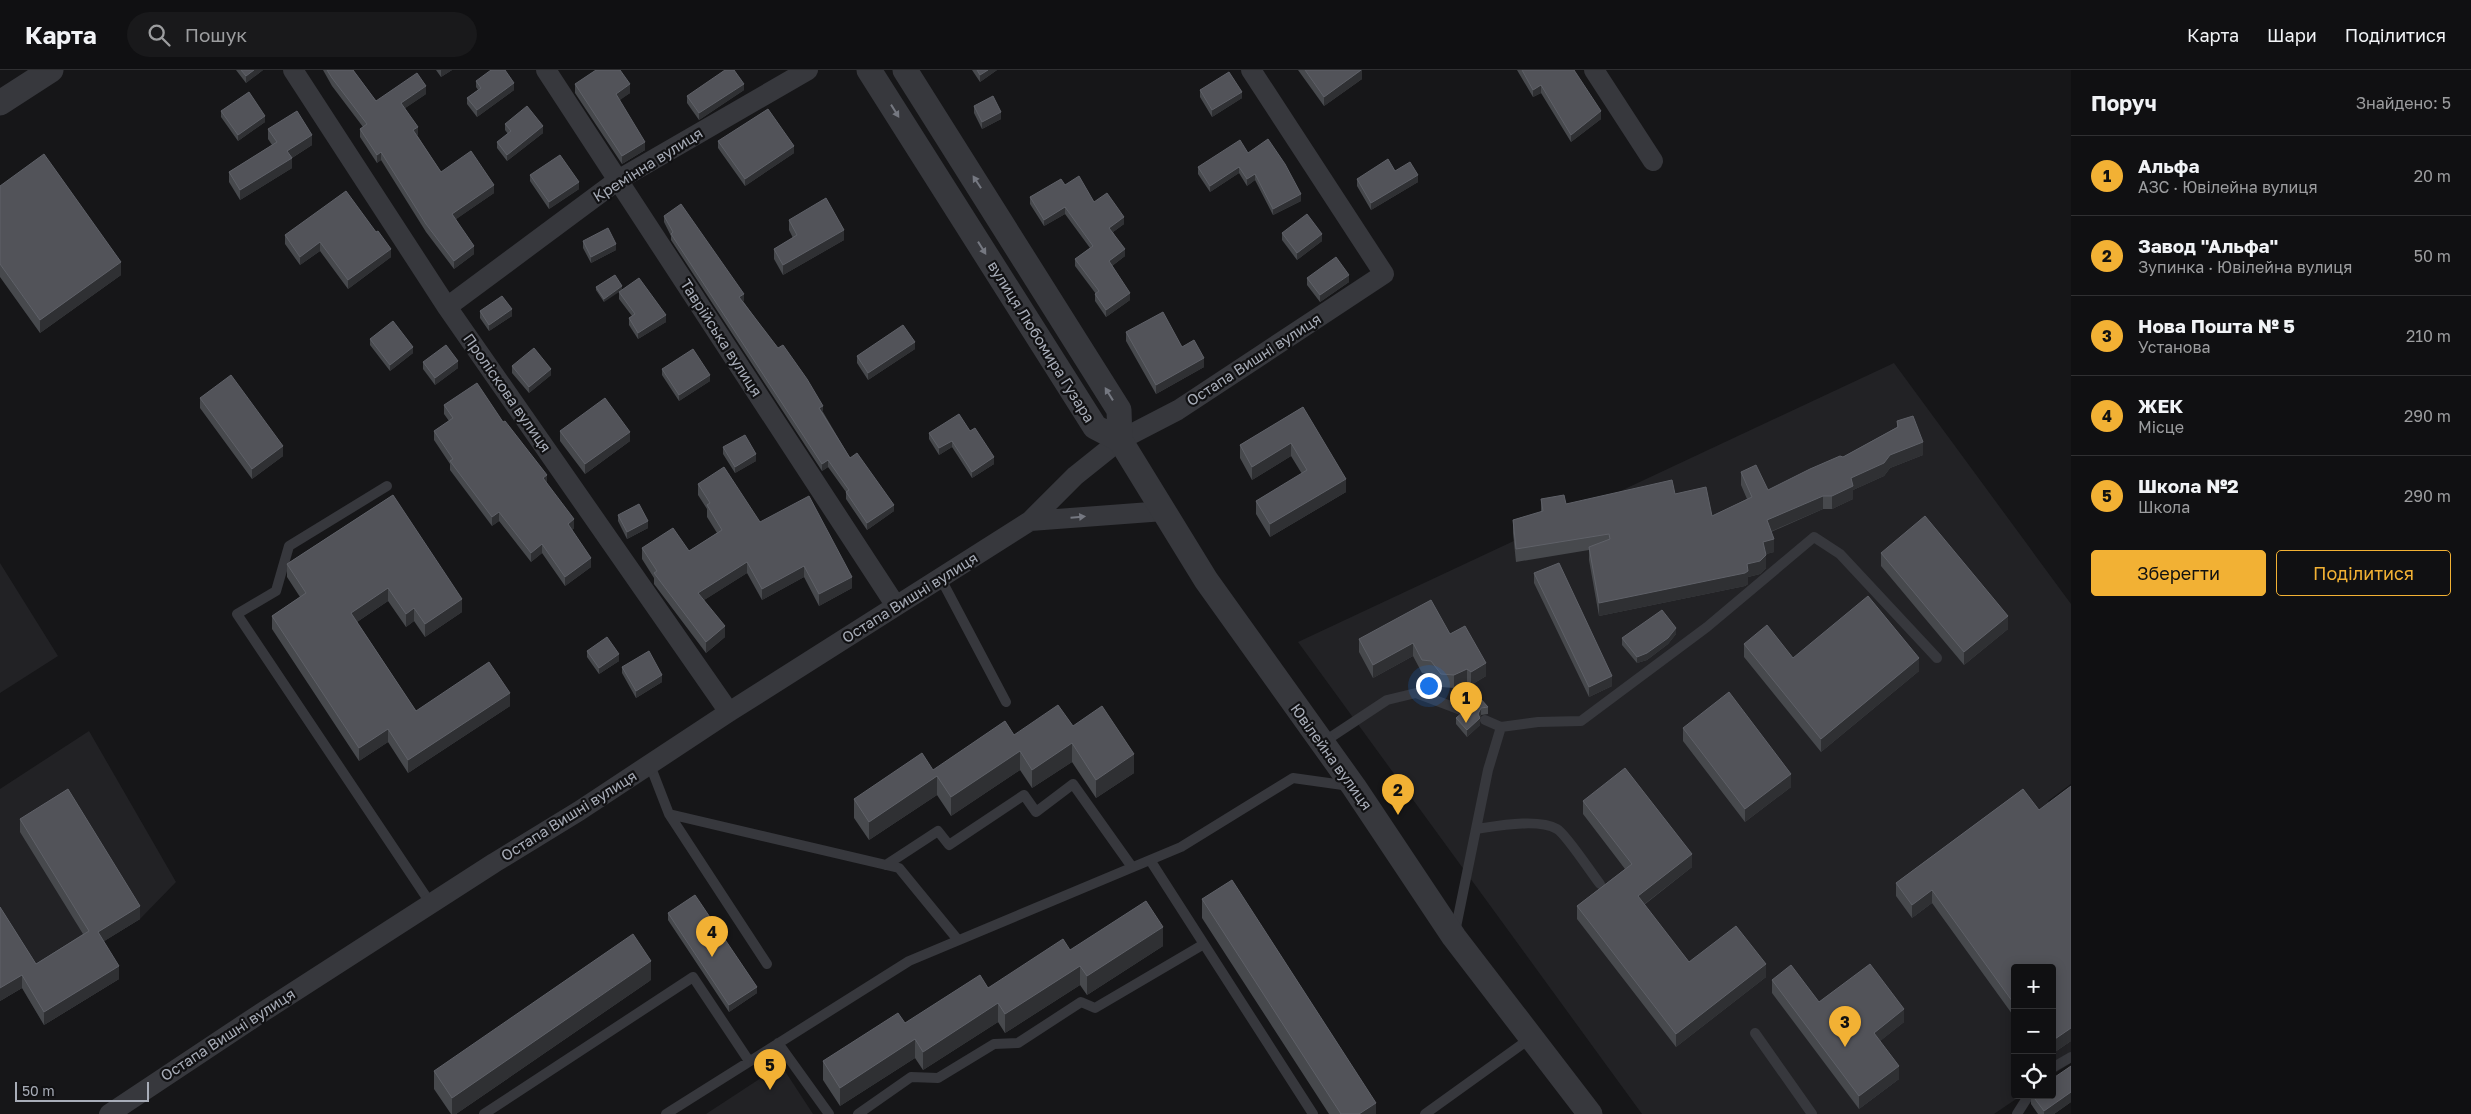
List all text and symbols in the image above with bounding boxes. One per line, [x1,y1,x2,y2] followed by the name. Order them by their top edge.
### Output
[127,12,477,57] search box
[25,20,97,49] text: Карта
[145,21,173,49] icon: search
[185,23,247,46] text: Пошук
[2187,24,2239,46] text: Карта
[2267,24,2317,46] text: Шари
[2345,24,2446,46] text: Поділитися
[2091,90,2157,116] text: Поруч
[2356,93,2451,113] text: Знайдено: 5
[890,105,899,118] one-way arrow
[589,123,706,205] street label: Кремінна вулиця
[2138,154,2199,177] text: Альфа
[2103,166,2111,186] text: 1
[2414,166,2451,186] text: 20 m
[973,175,982,189] one-way arrow
[2138,177,2318,197] text: АЗС · Ювілейна вулиця
[2138,234,2278,257] text: Завод "Альфа"
[977,242,987,255] one-way arrow
[2102,246,2112,266] text: 2
[2414,246,2451,266] text: 50 m
[985,257,1099,426] street label: вулиця Любомира Гузара
[2138,257,2352,277] text: Зупинка · Ювілейна вулиця
[677,275,766,399] street label: Таврійська вулиця
[1183,309,1324,409] street label: Остапа Вишні вулиця
[2138,314,2295,337] text: Нова Пошта № 5
[2102,326,2112,346] text: 3
[2406,326,2451,346] text: 210 m
[460,330,555,455] street label: Проліскова вулиця
[2138,337,2210,357] text: Установа
[1105,388,1114,401] one-way arrow
[2138,394,2183,417] text: ЖЕК
[2102,406,2112,426] text: 4
[2404,406,2451,426] text: 290 m
[2138,417,2184,437] text: Місце
[2138,474,2239,497] text: Школа №2
[2102,486,2112,506] text: 5
[2404,486,2451,506] text: 290 m
[2138,497,2190,517] text: Школа
[1071,513,1087,521] one-way arrow
[838,548,981,646] street label: Остапа Вишні вулиця
[2091,550,2266,596] button: Зберегти
[2276,550,2451,596] button: Поділитися
[1416,673,1442,699] your location
[1450,682,1482,723] pin: 1
[1287,700,1376,813] street label: Ювілейна вулиця
[497,766,640,864] street label: Остапа Вишні вулиця
[1382,774,1414,815] pin: 2
[696,916,728,957] pin: 4
[2011,964,2056,1099] map controls
[2011,964,2056,1009] button: +
[157,984,298,1084] street label: Остапа Вишні вулиця
[1829,1006,1861,1047] pin: 3
[2011,1009,2056,1054] button: −
[754,1049,786,1090] pin: 5
[2011,1054,2056,1099] button: locate
[15,1079,149,1102] scale bar
[22,1082,55,1099] text: 50 m

